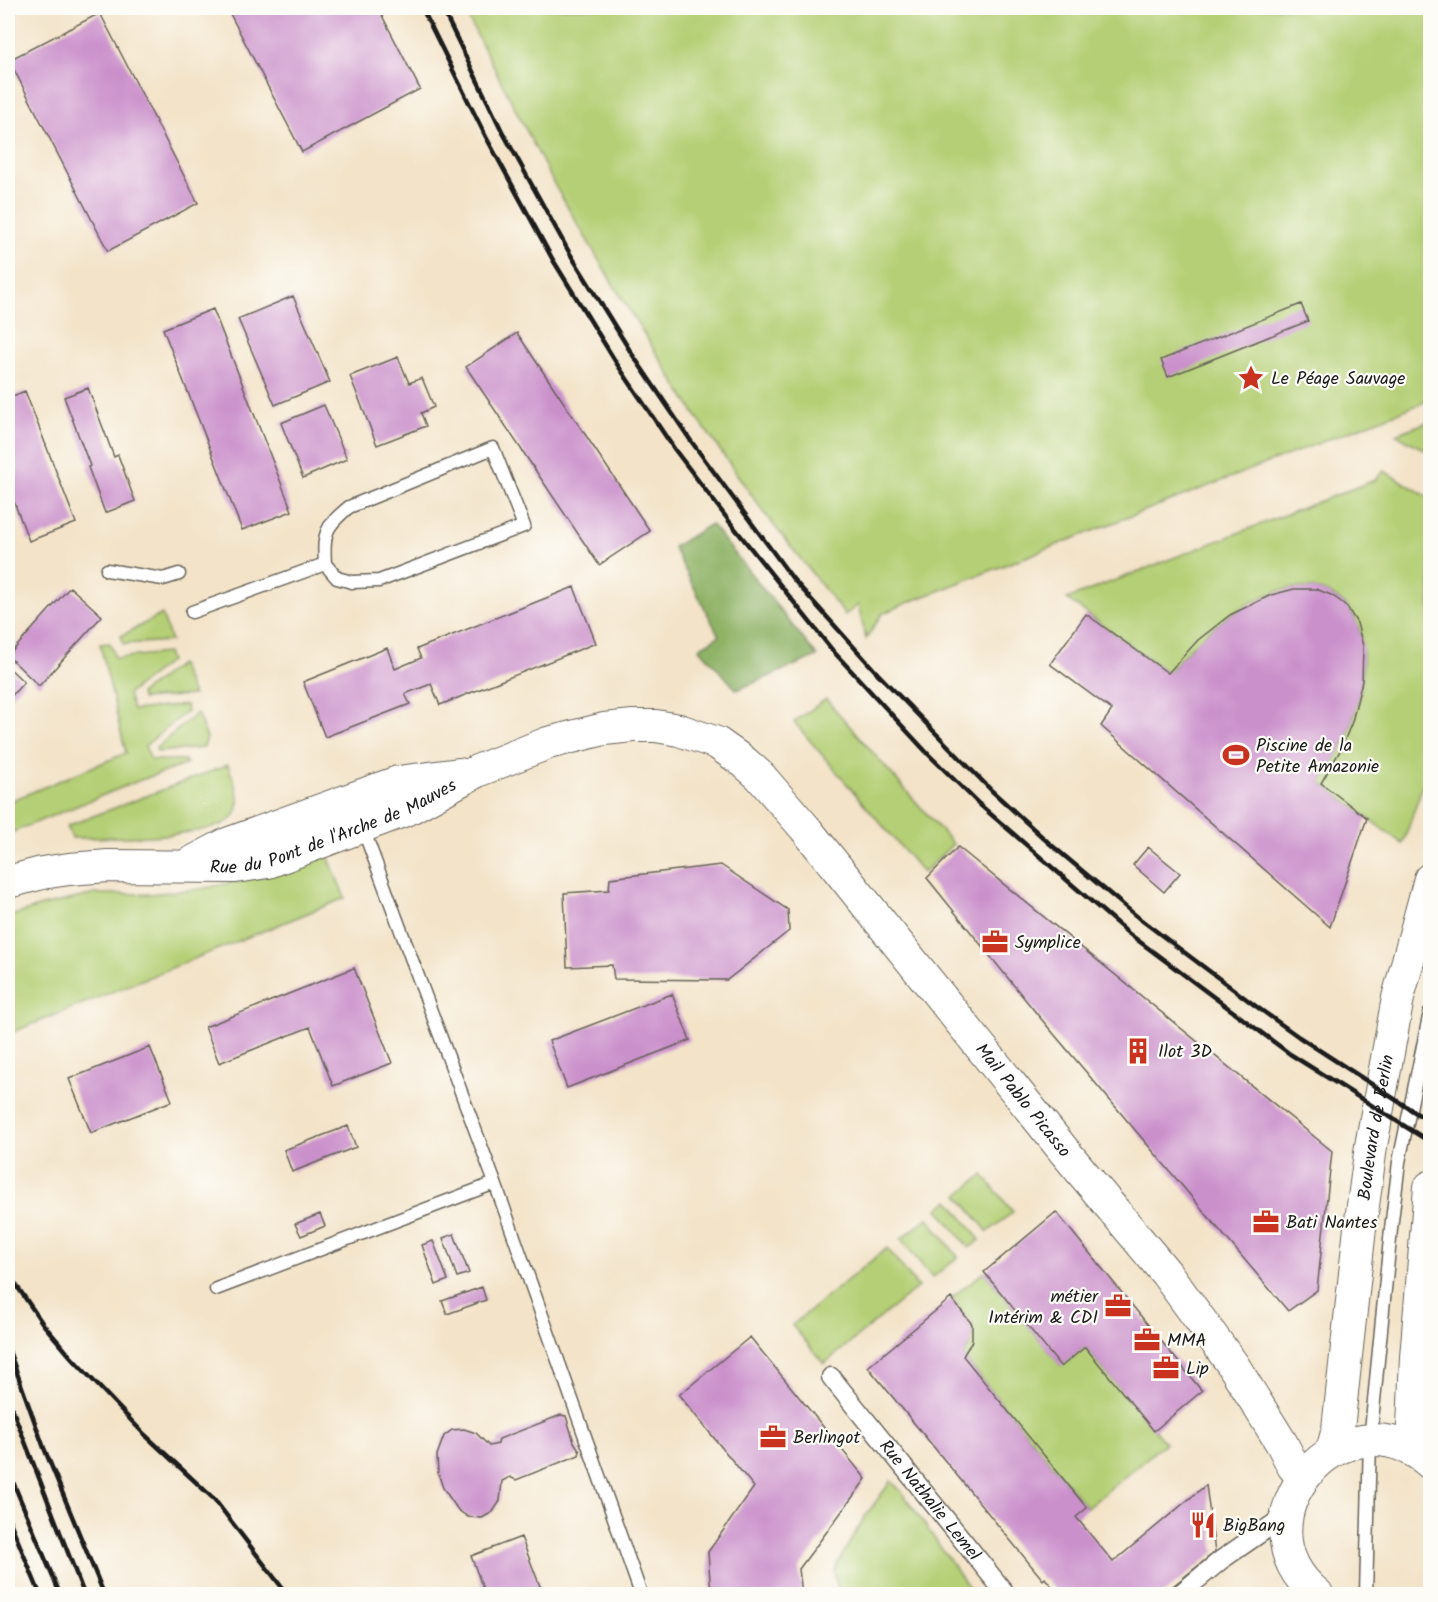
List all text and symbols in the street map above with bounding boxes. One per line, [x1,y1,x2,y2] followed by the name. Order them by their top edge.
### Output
[1236,363,1266,393] place icon: Le Péage Sauvage
[1271,365,1405,394] place label: Le Péage Sauvage
[1256,732,1379,782] place label: Piscine de la Petite Amazonie
[1221,740,1251,770] sports icon: Piscine de la Petite Amazonie
[210,772,462,883] street label: Rue du Pont de l'Arche de Mauves
[980,927,1010,957] office icon: Symplice
[1015,929,1081,958] place label: Symplice
[1123,1036,1153,1066] building icon: Ilot 3D
[967,1037,1077,1165] street label: Mail Pablo Picasso
[1158,1038,1213,1067] place label: Ilot 3D
[1351,1052,1403,1202] street label: Boulevard de Berlin
[1251,1207,1281,1237] office icon: Bati Nantes
[1286,1209,1378,1238] place label: Bati Nantes
[988,1283,1099,1333] place label: métier Intérim & CDI
[1103,1291,1133,1321] office icon: métier Intérim & CDI
[1132,1325,1162,1355] office icon: MMA
[1167,1327,1206,1356] place label: MMA
[1151,1353,1181,1383] office icon: Lip
[1186,1355,1209,1384] place label: Lip
[758,1422,788,1452] office icon: Berlingot
[793,1424,862,1453] place label: Berlingot
[871,1434,987,1569] street label: Rue Nathalie Lemel
[1188,1510,1218,1540] restaurant icon: BigBang
[1223,1512,1285,1541] place label: BigBang

